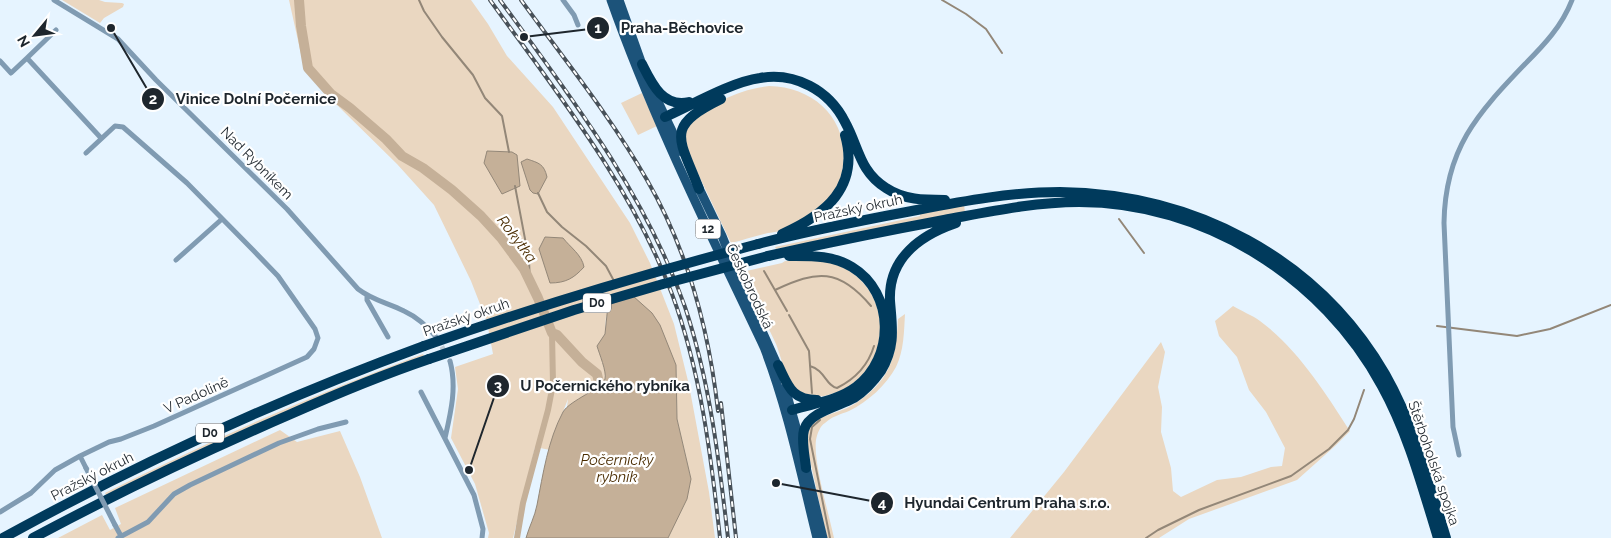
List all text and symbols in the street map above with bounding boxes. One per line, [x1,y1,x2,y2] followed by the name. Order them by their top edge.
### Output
[10,10,60,60] north arrow
[585,13,753,43] callout: Praha-Běchovice
[594,19,602,37] text: 1
[621,19,743,37] text: Praha-Běchovice
[14,33,33,50] text: N
[141,84,346,114] callout: Vinice Dolní Počernice
[149,90,157,108] text: 2
[176,90,336,108] text: Vinice Dolní Počernice
[218,124,296,202] street label: Nad Rybníkem
[812,191,904,225] street label: Pražský okruh
[493,212,541,266] water label: Rokytka
[696,220,720,238] road number: 12
[723,240,779,331] street label: Českobrodská
[583,294,611,312] road number: D0
[421,295,511,339] street label: Pražský okruh
[485,371,700,401] callout: U Počernického rybníka
[161,374,231,416] street label: V Padolině
[494,377,502,395] text: 3
[520,377,690,395] text: U Počernického rybníka
[1405,398,1465,527] street label: Štěrboholská spojka
[196,423,224,442] road number: D0
[48,448,136,504] street label: Pražský okruh
[580,451,654,486] water label: Počernický rybník
[869,488,1120,518] callout: Hyundai Centrum Praha s.r.o.
[878,494,887,512] text: 4
[904,494,1110,512] text: Hyundai Centrum Praha s.r.o.

